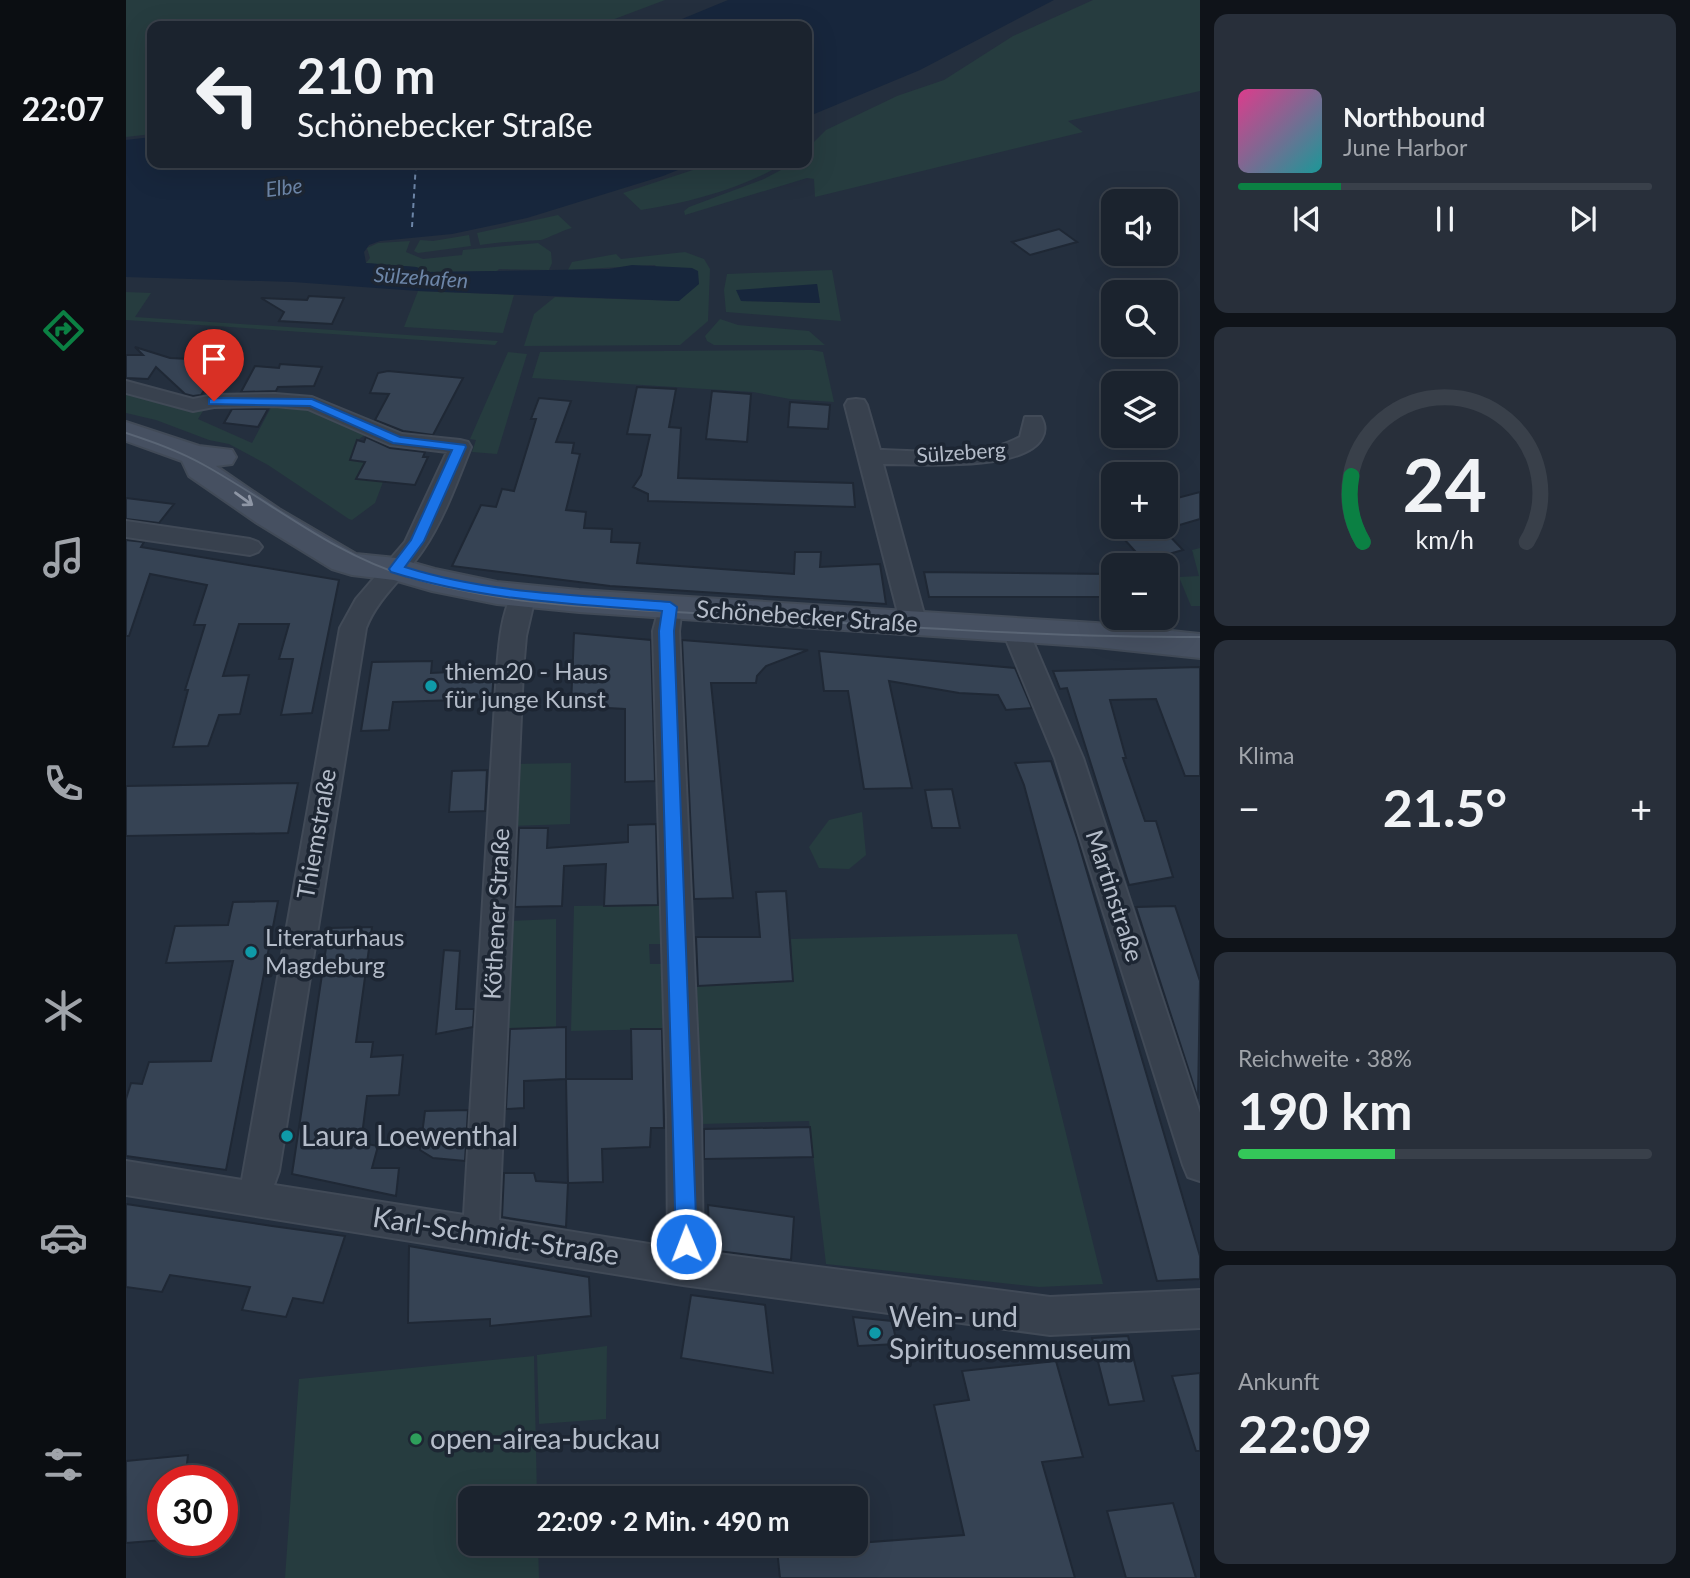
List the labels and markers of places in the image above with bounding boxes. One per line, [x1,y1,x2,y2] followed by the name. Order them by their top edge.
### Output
[184,329,244,401] pin
[445,656,608,713] place label: thiem20 - Haus für junge Kunst
[423,678,439,694] marker: thiem20 - Haus für junge Kunst
[265,922,404,979] place label: Literaturhaus Magdeburg
[243,944,259,960] marker: Literaturhaus Magdeburg
[301,1118,518,1152] place label: Laura Loewenthal
[279,1128,295,1144] marker: Laura Loewenthal
[889,1299,1131,1365] place label: Wein- und Spirituosenmuseum
[867,1325,883,1341] marker: Wein- und Spirituosenmuseum
[430,1421,660,1455] place label: open-airea-buckau
[408,1431,424,1447] marker: open-airea-buckau

